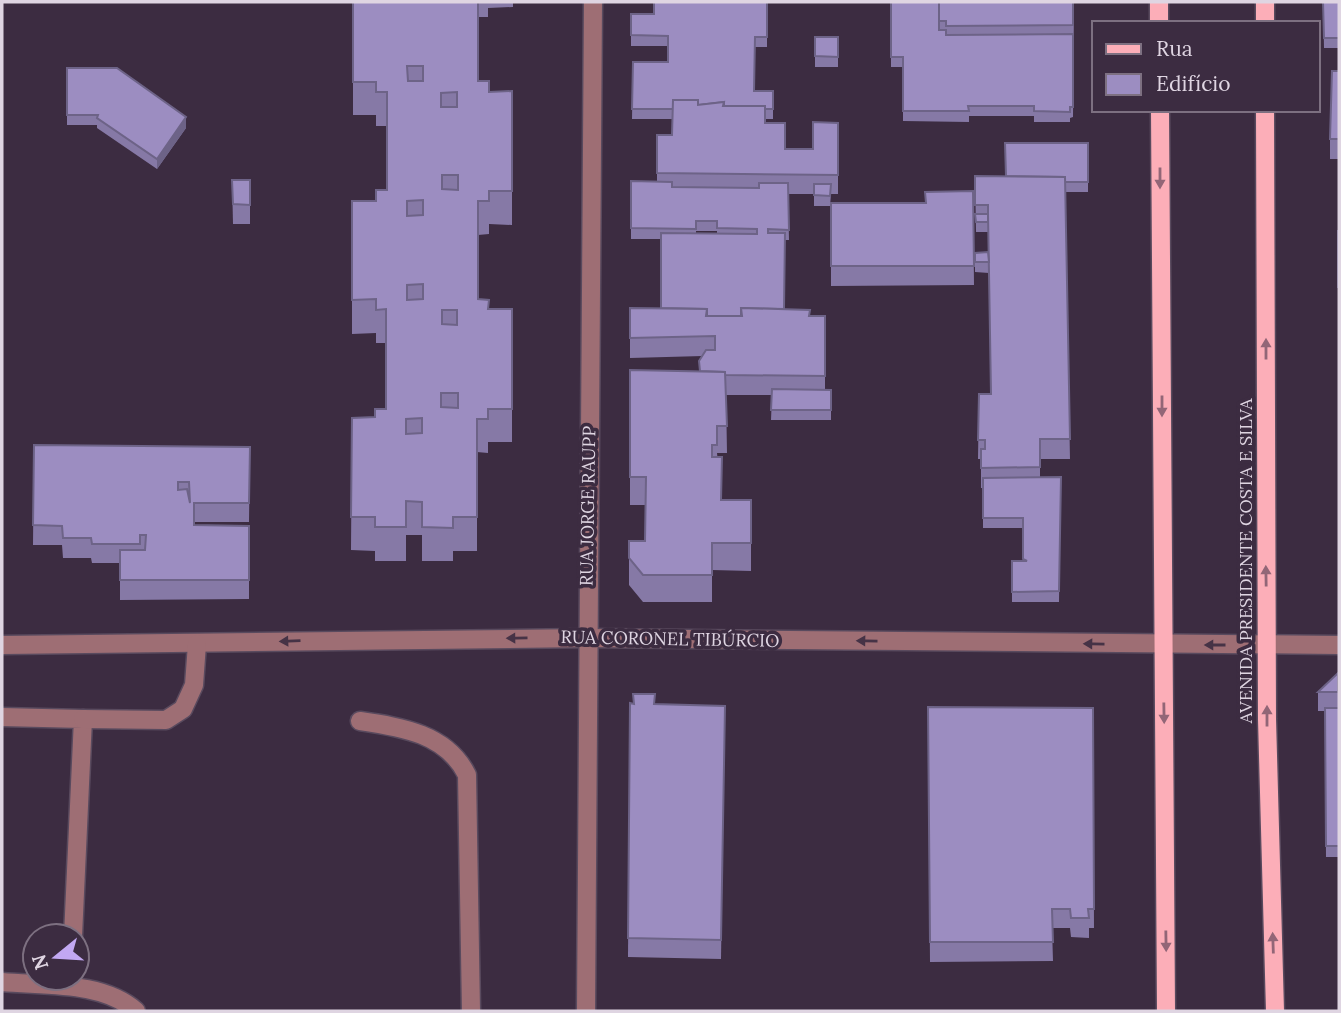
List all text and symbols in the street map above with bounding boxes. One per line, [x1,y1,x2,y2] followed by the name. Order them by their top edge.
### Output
[1092,21,1320,112] legend
[1156,35,1193,62] text: Rua
[1156,70,1231,97] text: Edifício
[1155,168,1166,190] one-way arrow
[1260,337,1272,359] one-way arrow
[1156,395,1168,417] one-way arrow
[1234,398,1257,725] street label: AVENIDA PRESIDENTE COSTA E SILVA
[575,426,600,586] street label: RUA JORGE RAUPP
[1260,565,1272,587] one-way arrow
[560,625,780,652] street label: RUA CORONEL TIBÚRCIO
[506,632,528,644] one-way arrow
[278,635,300,647] one-way arrow
[856,635,878,647] one-way arrow
[1083,638,1105,650] one-way arrow
[1204,639,1226,650] one-way arrow
[1158,702,1169,724] one-way arrow
[1261,704,1273,726] one-way arrow
[21,922,91,992] north arrow
[1160,930,1172,952] one-way arrow
[1268,932,1279,954] one-way arrow
[26,951,54,973] text: N

